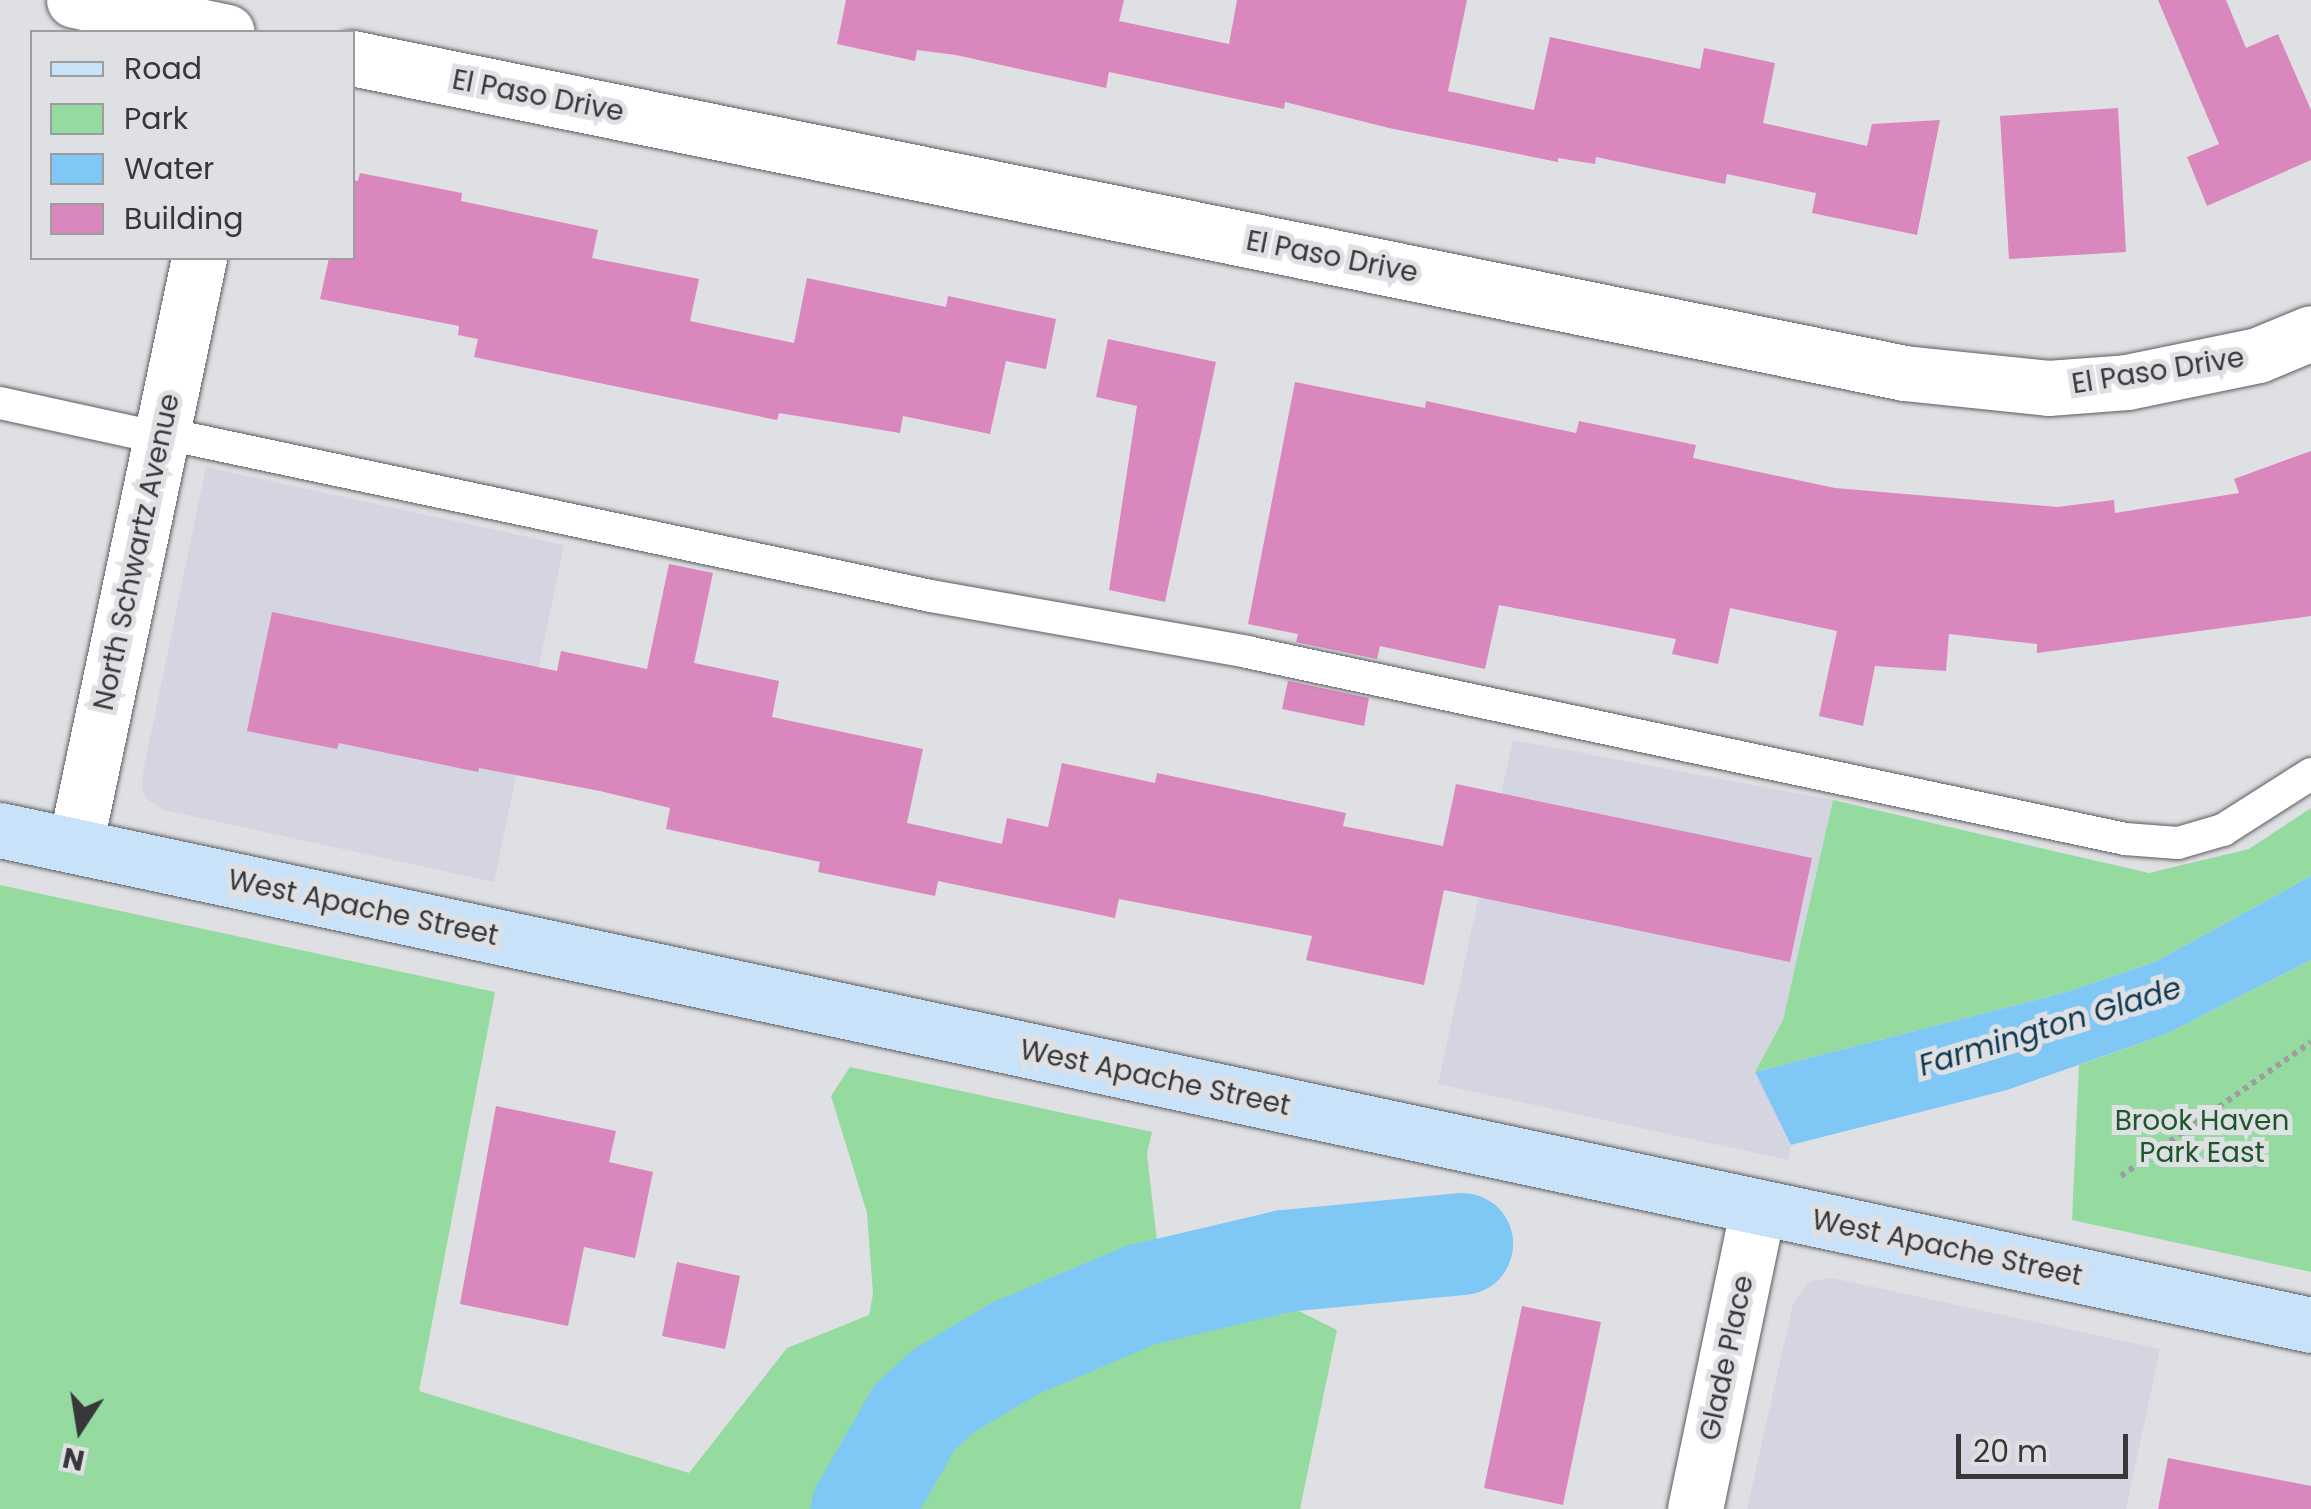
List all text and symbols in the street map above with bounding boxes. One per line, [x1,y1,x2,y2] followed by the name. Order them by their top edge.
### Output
[30,30,355,260] legend
[124,47,202,90] text: Road
[449,63,627,129] street label: El Paso Drive
[124,97,188,140] text: Park
[124,147,214,190] text: Water
[124,197,244,240] text: Building
[1243,224,1421,290] street label: El Paso Drive
[2069,341,2247,401] street label: El Paso Drive
[87,391,187,713] street label: North Schwartz Avenue
[225,863,501,953] street label: West Apache Street
[1914,970,2186,1084] water label: Farmington Glade
[1017,1033,1293,1123] street label: West Apache Street
[2115,1104,2289,1170] park label: Brook Haven Park East
[1809,1203,2085,1293] street label: West Apache Street
[1693,1272,1761,1444] street label: Glade Place
[30,1379,130,1479] north arrow
[1961,1414,2134,1476] scale bar
[1973,1430,2048,1473] text: 20 m
[59,1438,88,1480] text: N

